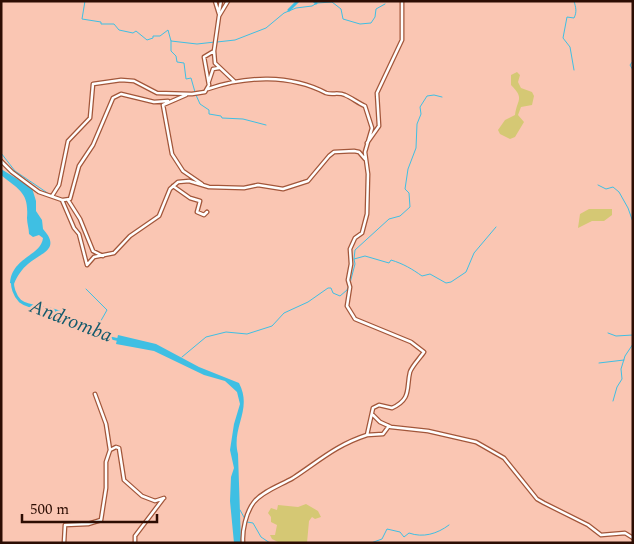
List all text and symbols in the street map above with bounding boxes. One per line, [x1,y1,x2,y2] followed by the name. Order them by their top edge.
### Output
[24,291,117,351] water label: Andromba
[22,492,158,524] scale bar
[30,498,69,521] text: 500 m

